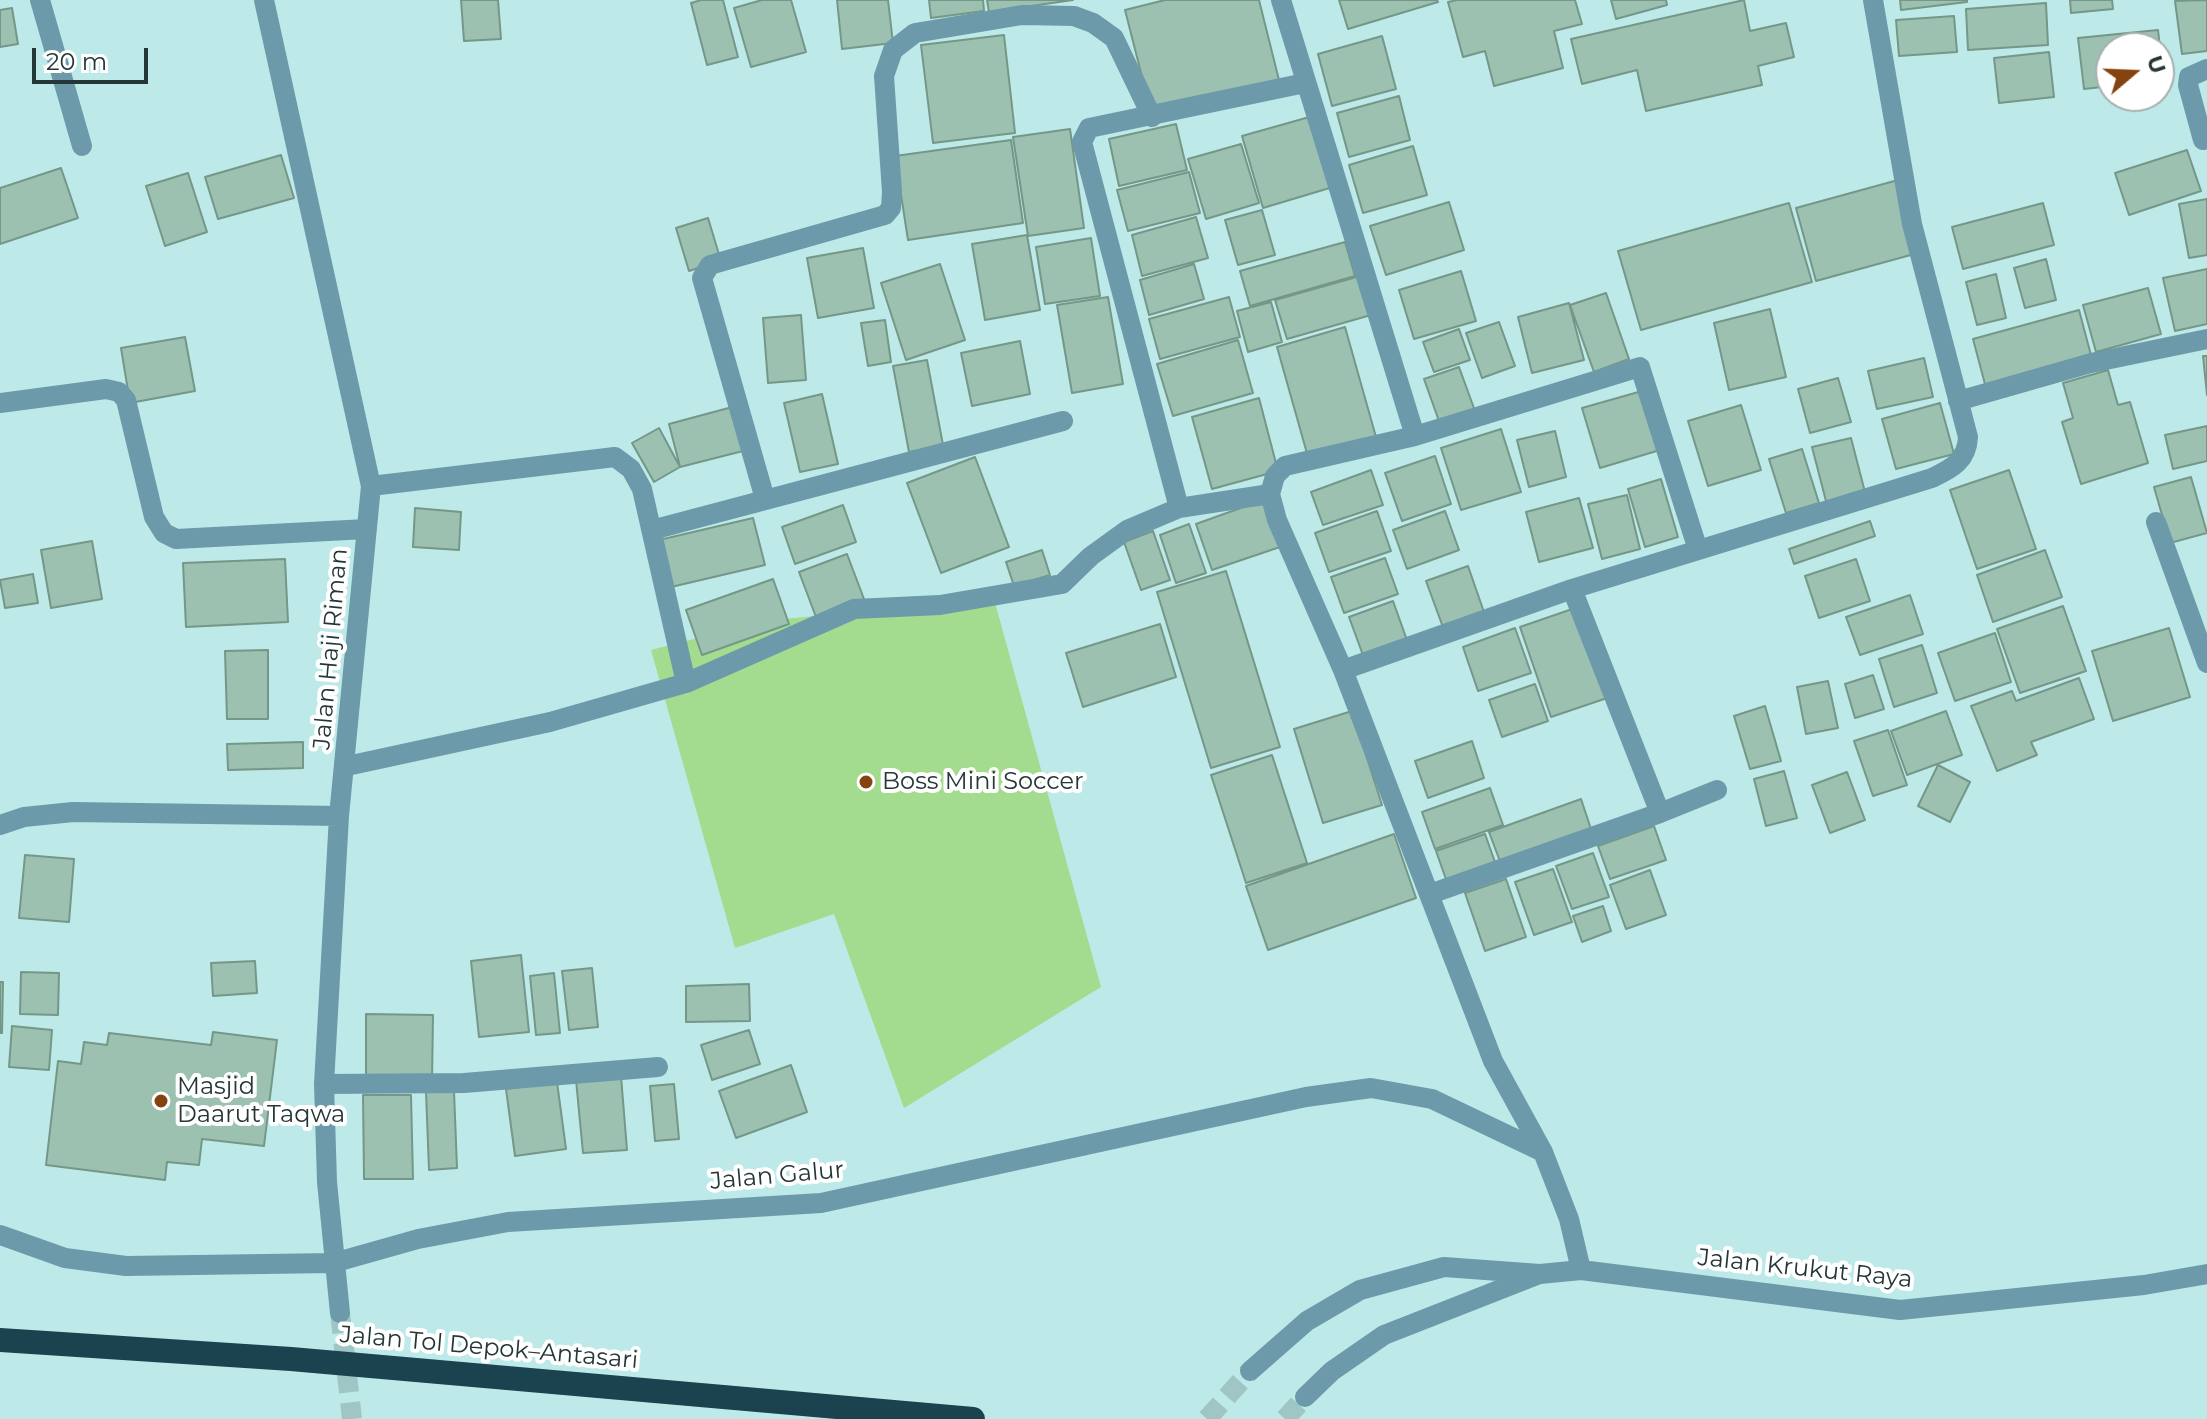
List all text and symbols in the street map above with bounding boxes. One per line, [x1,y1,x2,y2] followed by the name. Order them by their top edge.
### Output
[36,32,152,82] scale bar
[2095,32,2175,112] north arrow
[46,47,107,76] text: 20 m
[2141,52,2172,77] text: U
[308,547,354,751] street label: Jalan Haji Riman
[882,768,1084,796] place label: Boss Mini Soccer
[857,773,875,791] marker: Boss Mini Soccer
[177,1073,345,1129] place label: Masjid Daarut Taqwa
[152,1092,170,1110] marker: Masjid Daarut Taqwa
[709,1156,845,1196] street label: Jalan Galur
[1696,1243,1914,1295] street label: Jalan Krukut Raya
[339,1321,639,1375] street label: Jalan Tol Depok–Antasari

